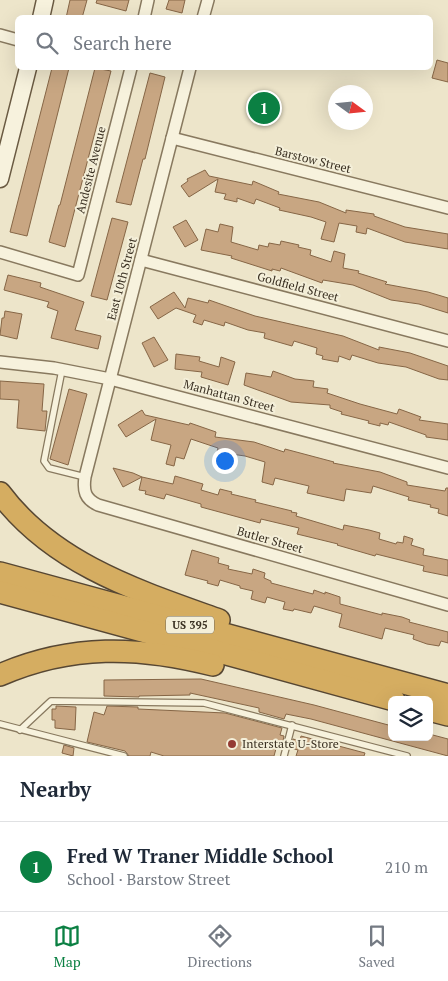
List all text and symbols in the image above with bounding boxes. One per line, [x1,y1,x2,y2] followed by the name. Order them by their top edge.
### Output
[15,15,433,70] search box
[33,29,61,57] icon: search
[73,30,172,55] text: Search here
[328,85,373,130] north arrow
[248,89,280,127] pin: 1
[72,125,109,215] street label: Andesite Avenue
[274,143,353,176] street label: Barstow Street
[103,235,140,322] street label: East 10th Street
[256,268,341,305] street label: Goldfield Street
[182,376,277,415] street label: Manhattan Street
[212,448,238,474] your location
[235,523,305,556] street label: Butler Street
[166,616,214,634] road number: US 395
[388,696,433,741] map controls
[388,696,433,741] button: layers
[242,736,339,751] place label: Interstate U-Store
[226,738,238,750] marker: Interstate U-Store
[20,775,91,803] text: Nearby
[67,843,333,868] text: Fred W Traner Middle School
[31,856,41,878] text: 1
[385,856,428,878] text: 210 m
[67,868,230,890] text: School · Barstow Street
[53,922,81,971] tab: Map
[188,922,252,971] tab: Directions
[359,922,395,971] tab: Saved

